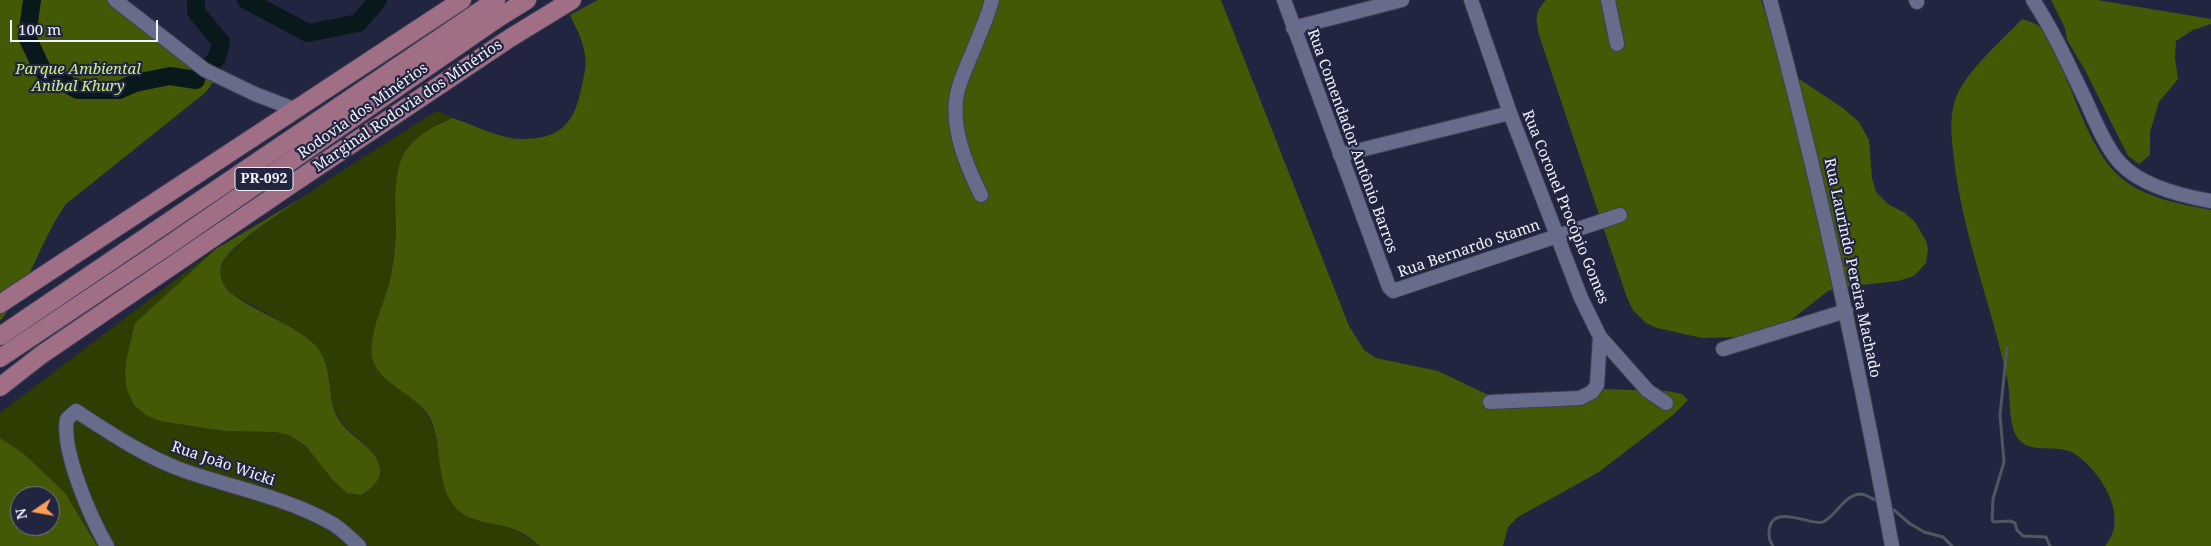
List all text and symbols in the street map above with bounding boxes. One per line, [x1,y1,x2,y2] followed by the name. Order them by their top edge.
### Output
[12,10,160,42] scale bar
[18,19,61,39] text: 100 m
[1303,27,1401,255] street label: Rua Comendador Antônio Barros
[310,36,506,176] street label: Marginal Rodovia dos Minérios
[295,59,431,163] street label: Rodovia dos Minérios
[15,61,141,96] park label: Parque Ambiental Anibal Khury
[1518,108,1612,306] street label: Rua Coronel Procópio Gomes
[1820,157,1884,379] street label: Rua Laurindo Pereira Machado
[235,168,293,190] road number: PR-092
[1395,216,1543,282] street label: Rua Bernardo Stamn
[169,438,277,490] street label: Rua João Wicki
[10,486,60,536] north arrow
[10,507,31,521] text: N

